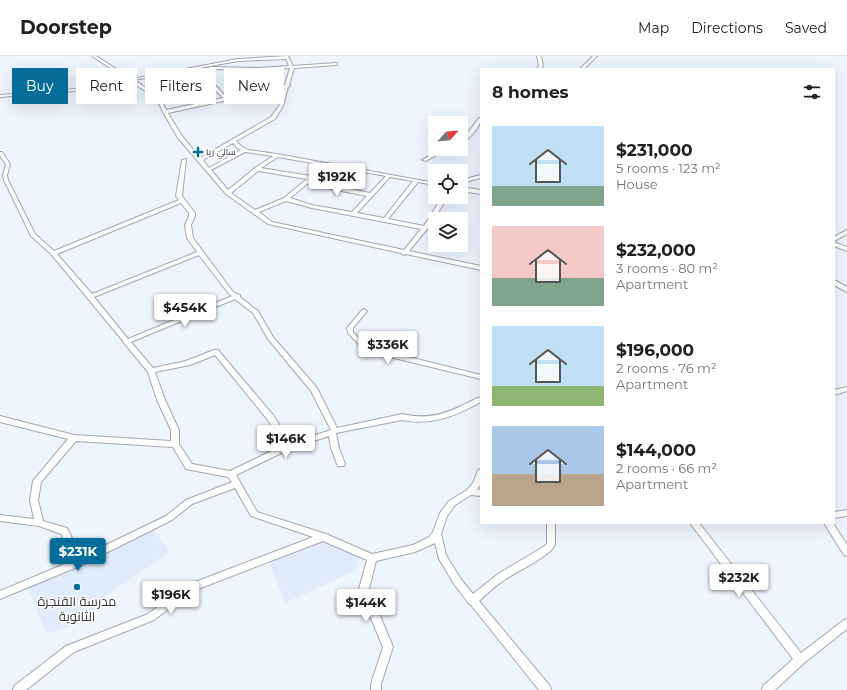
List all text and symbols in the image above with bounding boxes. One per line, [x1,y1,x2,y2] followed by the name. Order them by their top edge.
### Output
[20,16,112,39] text: Doorstep
[638,19,669,37] text: Map
[691,19,763,37] text: Directions
[785,19,827,37] text: Saved
[12,68,68,104] chip: Buy
[76,68,137,104] chip: Rent
[145,68,216,104] chip: Filters
[224,68,284,104] chip: New
[801,81,823,103] icon: filters
[492,82,569,102] text: 8 homes
[428,116,468,156] north arrow
[428,116,468,252] map controls
[616,140,692,160] text: $231,000
[524,142,572,190] icon: home
[206,146,236,159] place label: سالي ريا
[193,147,203,157] marker: سالي ريا
[616,160,721,176] text: 5 rooms · 123 m²
[309,163,365,197] pin: $192K
[428,164,468,204] button: locate
[318,168,356,184] text: $192K
[616,176,658,192] text: House
[428,212,468,252] button: layers
[616,240,696,260] text: $232,000
[524,242,572,290] icon: home
[616,260,718,276] text: 3 rooms · 80 m²
[616,276,688,292] text: Apartment
[157,294,213,328] pin: $454K
[163,299,207,315] text: $454K
[360,331,416,365] pin: $336K
[367,336,409,352] text: $336K
[616,340,694,360] text: $196,000
[524,342,572,390] icon: home
[616,360,716,376] text: 2 rooms · 76 m²
[616,376,688,392] text: Apartment
[258,425,314,459] pin: $146K
[266,430,306,446] text: $146K
[616,440,696,460] text: $144,000
[524,442,572,490] icon: home
[616,460,717,476] text: 2 rooms · 66 m²
[616,476,688,492] text: Apartment
[50,538,106,572] pin: $231K
[59,543,97,559] text: $231K
[711,564,767,598] pin: $232K
[719,569,759,585] text: $232K
[143,581,199,615] pin: $196K
[72,582,82,592] marker: مدرسة القنجرة الثانوية
[151,586,191,602] text: $196K
[338,589,394,623] pin: $144K
[38,593,116,624] place label: مدرسة القنجرة الثانوية
[346,594,386,610] text: $144K

